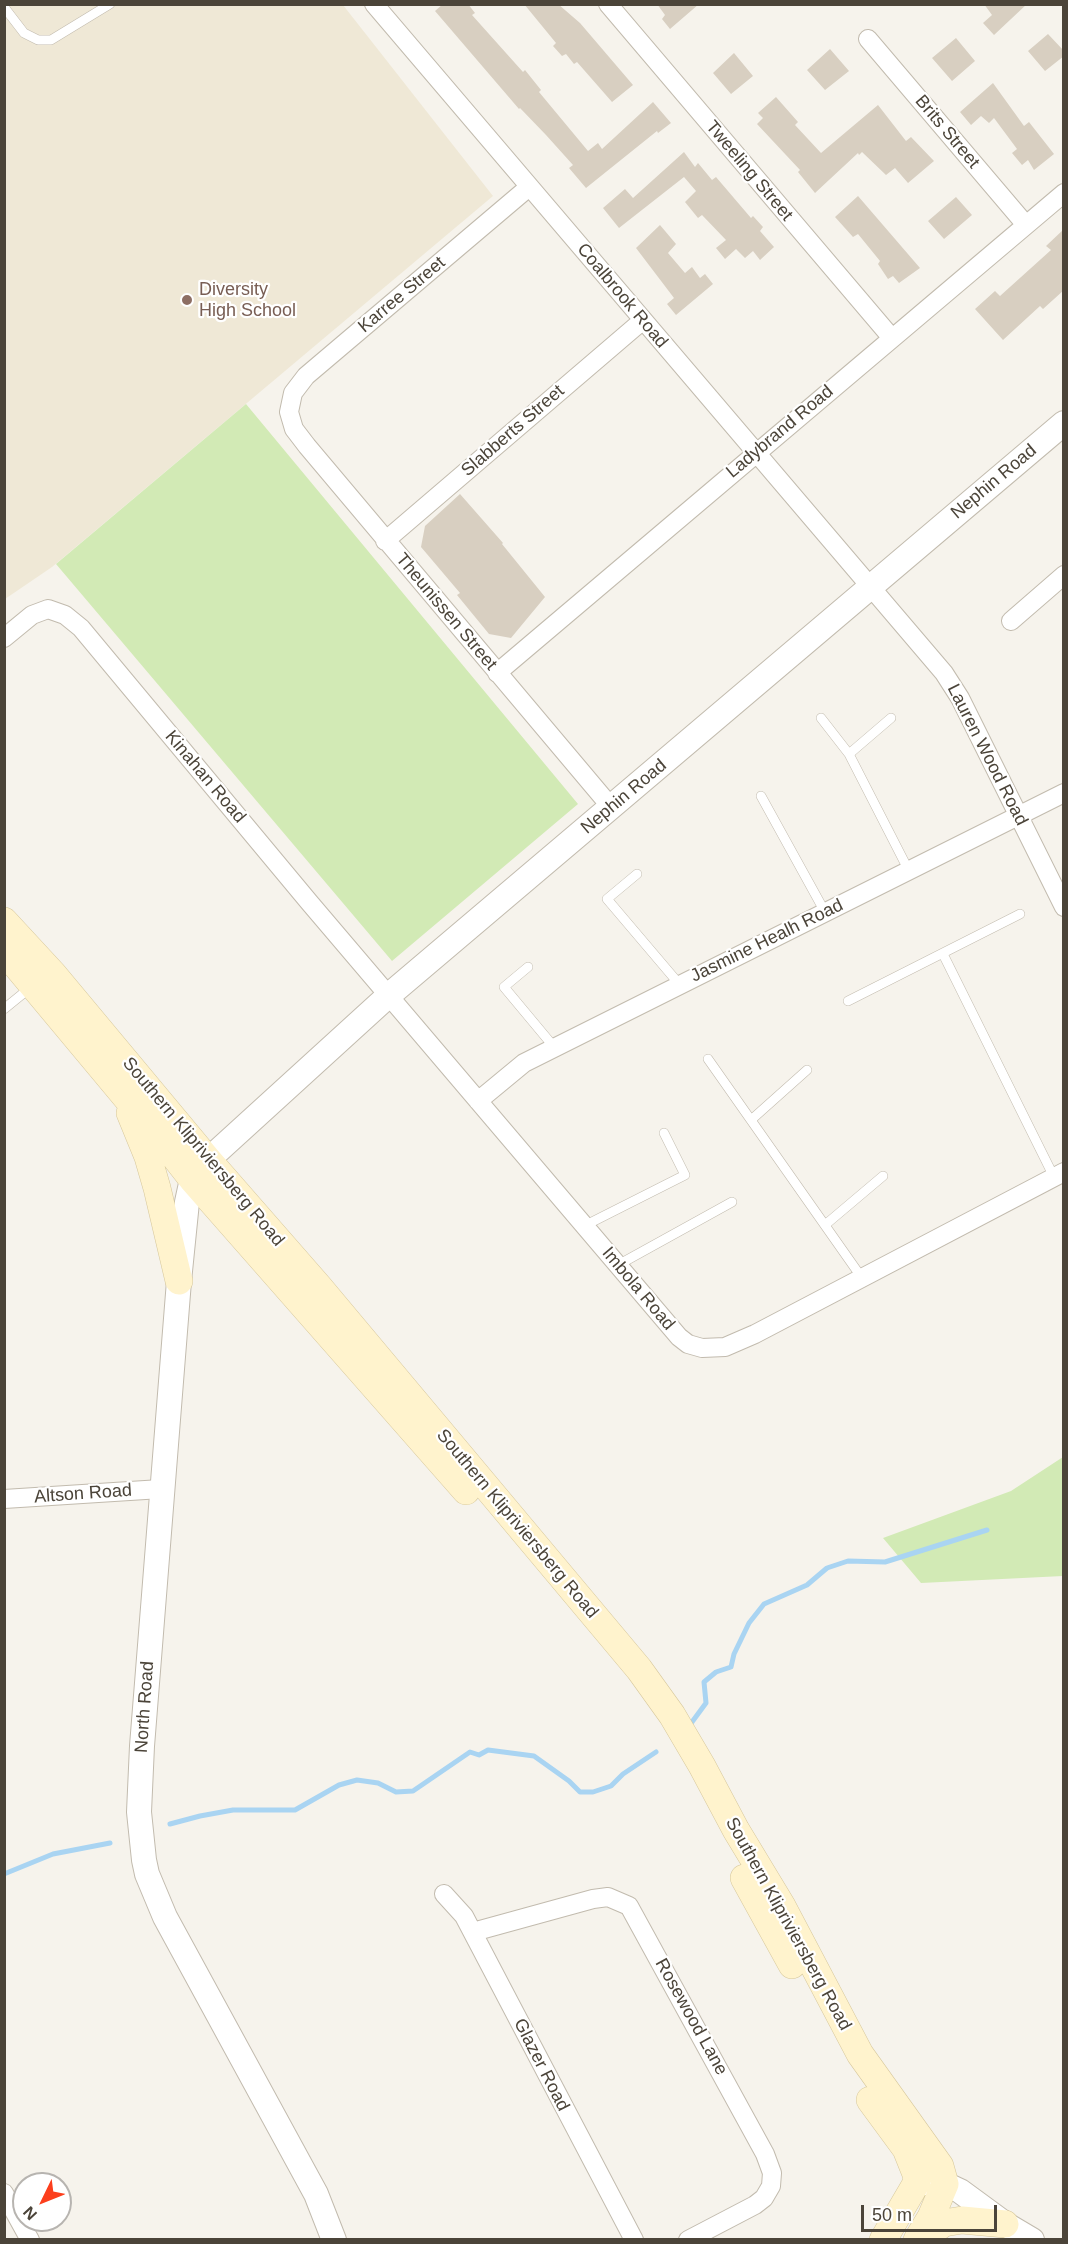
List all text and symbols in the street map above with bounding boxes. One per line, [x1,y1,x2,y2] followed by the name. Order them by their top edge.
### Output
[910,91,984,173] street label: Brits Street
[701,117,797,225] street label: Tweeling Street
[572,239,672,353] street label: Coalbrook Road
[354,252,450,338] street label: Karree Street
[199,279,296,322] place label: Diversity High School
[180,293,194,307] marker: Diversity High School
[457,381,569,481] street label: Slabberts Street
[722,381,838,483] street label: Ladybrand Road
[947,440,1041,524] street label: Nephin Road
[391,549,501,675] street label: Theunissen Street
[942,681,1032,829] street label: Lauren Wood Road
[160,726,250,828] street label: Kinahan Road
[577,755,671,839] street label: Nephin Road
[687,895,847,987] street label: Jasmine Healh Road
[118,1053,288,1251] street label: Southern Klipriviersberg Road
[597,1243,679,1335] street label: Imbola Road
[432,1425,602,1623] street label: Southern Klipriviersberg Road
[33,1480,133,1508] street label: Altson Road
[131,1660,159,1754] street label: North Road
[720,1814,856,2034] street label: Southern Klipriviersberg Road
[650,1955,732,2079] street label: Rosewood Lane
[508,2015,574,2115] street label: Glazer Road
[12,2172,72,2232] north arrow
[864,2193,1000,2231] scale bar
[20,2203,40,2223] text: N
[872,2205,912,2225] text: 50 m

